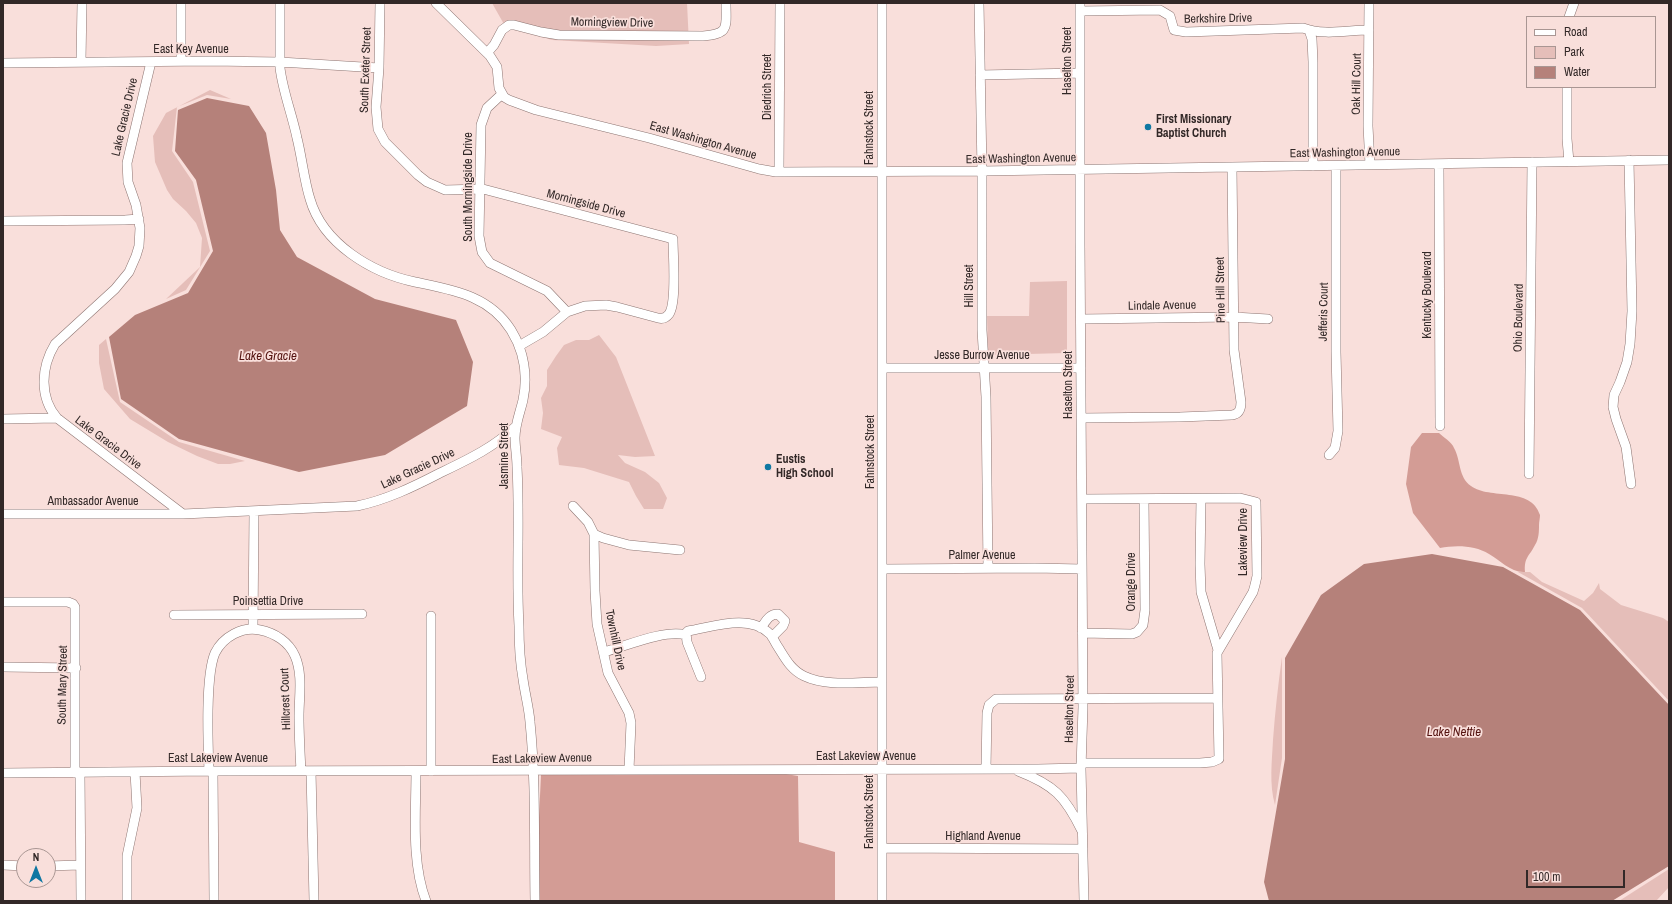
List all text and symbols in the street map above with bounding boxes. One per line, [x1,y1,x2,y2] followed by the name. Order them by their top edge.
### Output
[1184,11,1252,27] street label: Berkshire Drive
[571,15,653,31] street label: Morningview Drive
[1526,16,1656,88] legend
[1564,24,1588,40] text: Road
[357,27,375,113] street label: South Exeter Street
[1061,27,1075,95] street label: Haselton Street
[153,43,229,57] street label: East Key Avenue
[1564,44,1584,60] text: Park
[1349,53,1365,115] street label: Oak Hill Court
[761,54,775,120] street label: Diedrich Street
[1564,64,1590,80] text: Water
[109,76,141,158] street label: Lake Gracie Drive
[863,91,877,165] street label: Fahnstock Street
[1156,113,1231,141] place label: First Missionary Baptist Church
[648,119,758,163] street label: East Washington Avenue
[1143,122,1153,132] marker: First Missionary Baptist Church
[462,132,476,242] street label: South Morningside Drive
[1290,145,1400,161] street label: East Washington Avenue
[966,151,1076,167] street label: East Washington Avenue
[545,187,627,221] street label: Morningside Drive
[1421,251,1435,339] street label: Kentucky Boulevard
[1213,257,1229,323] street label: Pine Hill Street
[963,264,977,308] street label: Hill Street
[1316,282,1332,342] street label: Jefferis Court
[1511,284,1527,352] street label: Ohio Boulevard
[1128,298,1196,314] street label: Lindale Avenue
[239,349,297,365] water label: Lake Gracie
[934,349,1030,363] street label: Jesse Burrow Avenue
[1062,351,1076,419] street label: Haselton Street
[72,413,144,473] street label: Lake Gracie Drive
[864,415,878,489] street label: Fahnstock Street
[498,423,512,489] street label: Jasmine Street
[379,446,457,492] street label: Lake Gracie Drive
[776,453,833,481] place label: Eustis High School
[763,462,773,472] marker: Eustis High School
[47,495,139,509] street label: Ambassador Avenue
[1237,508,1251,576] street label: Lakeview Drive
[948,549,1016,563] street label: Palmer Avenue
[1125,552,1139,612] street label: Orange Drive
[233,595,303,609] street label: Poinsettia Drive
[602,608,628,672] street label: Townhill Drive
[55,645,71,725] street label: South Mary Street
[278,668,294,730] street label: Hillcrest Court
[1062,675,1078,743] street label: Haselton Street
[1427,725,1481,741] water label: Lake Nettie
[816,750,916,764] street label: East Lakeview Avenue
[492,751,592,767] street label: East Lakeview Avenue
[168,752,268,766] street label: East Lakeview Avenue
[863,775,877,849] street label: Fahnstock Street
[945,830,1021,844] street label: Highland Avenue
[16,848,56,888] north arrow
[33,850,39,864] text: N
[1528,862,1627,888] scale bar
[1533,869,1560,885] text: 100 m

